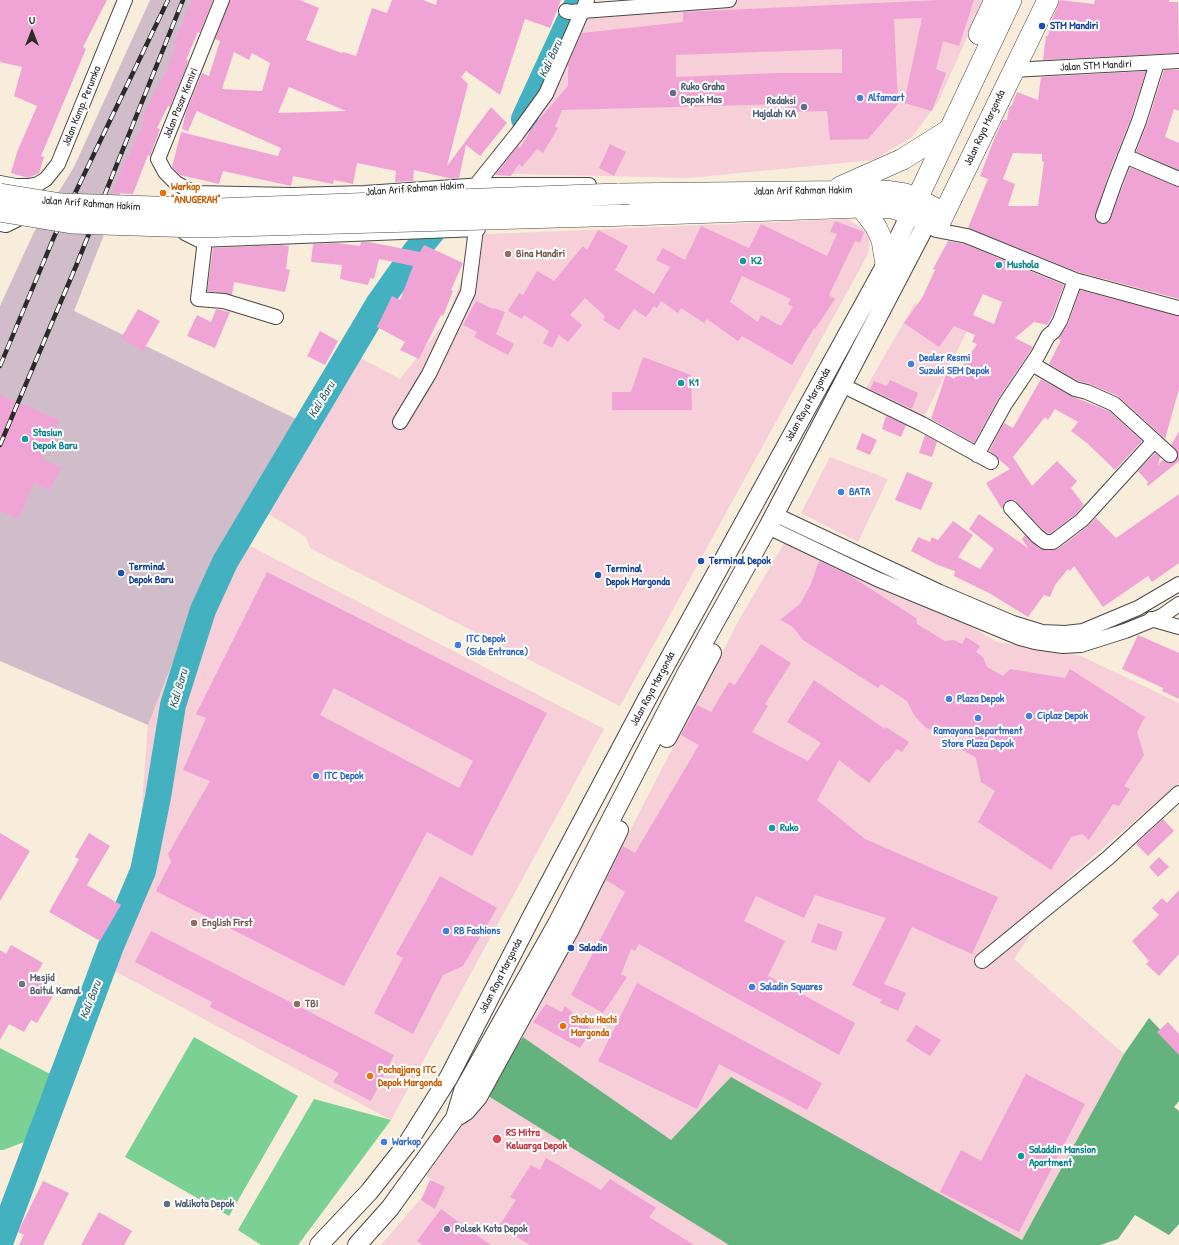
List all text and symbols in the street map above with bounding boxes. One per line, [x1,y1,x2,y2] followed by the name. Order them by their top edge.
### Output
[12,12,52,52] north arrow
[29,13,35,27] text: U
[1050,19,1099,33] place label: STM Mandiri
[1037,21,1047,31] marker: STM Mandiri
[536,38,566,80] water label: Kali Baru
[1060,58,1132,74] street label: Jalan STM Mandiri
[60,64,104,148] street label: Jalan Komp. Perumka
[161,66,201,140] street label: Jalan Pasar Kemiri
[681,80,725,106] place label: Ruko Graha Depok Mas
[668,88,678,98] marker: Ruko Graha Depok Mas
[962,88,1008,168] street label: Jalan Raya Margonda
[868,91,904,105] place label: Alfamart
[855,93,865,103] marker: Alfamart
[753,94,796,120] place label: Redaksi Majalah KA
[799,102,809,112] marker: Redaksi Majalah KA
[365,179,465,199] street label: Jalan Arif Rahman Hakim
[171,180,221,206] place label: Warkop "ANUGERAH"
[753,184,853,198] street label: Jalan Arif Rahman Hakim
[158,188,168,198] marker: Warkop "ANUGERAH"
[41,194,141,214] street label: Jalan Arif Rahman Hakim
[516,247,565,261] place label: Bina Mandiri
[503,249,513,259] marker: Bina Mandiri
[751,254,762,268] place label: K2
[738,256,748,266] marker: K2
[1007,258,1038,272] place label: Mushola
[994,260,1004,270] marker: Mushola
[919,351,989,377] place label: Dealer Resmi Suzuki SEM Depok
[906,359,916,369] marker: Dealer Resmi Suzuki SEM Depok
[782,366,834,444] street label: Jalan Raya Margonda
[689,376,699,390] place label: K1
[676,378,686,388] marker: K1
[306,379,338,421] water label: Kali Baru
[33,426,77,452] place label: Stasiun Depok Baru
[20,434,30,444] marker: Stasiun Depok Baru
[849,485,870,499] place label: BATA
[836,487,846,497] marker: BATA
[709,554,771,568] place label: Terminal Depok
[696,556,706,566] marker: Terminal Depok
[129,560,173,586] place label: Terminal Depok Baru
[606,562,670,588] place label: Terminal Depok Margonda
[116,568,126,578] marker: Terminal Depok Baru
[593,570,603,580] marker: Terminal Depok Margonda
[466,632,528,658] place label: ITC Depok (Side Entrance)
[453,640,463,650] marker: ITC Depok (Side Entrance)
[628,650,678,728] street label: Jalan Raya Margonda
[167,668,191,710] water label: Kali Baru
[957,692,1004,706] place label: Plaza Depok
[944,694,954,704] marker: Plaza Depok
[1037,709,1088,723] place label: Ciplaz Depok
[1024,711,1034,721] marker: Ciplaz Depok
[973,713,983,723] marker: Ramayana Department Store Plaza Depok
[933,724,1023,750] place label: Ramayana Department Store Plaza Depok
[324,769,364,783] place label: ITC Depok
[311,771,321,781] marker: ITC Depok
[780,821,798,835] place label: Ruko
[767,823,777,833] marker: Ruko
[202,916,252,930] place label: English First
[189,918,199,928] marker: English First
[454,924,500,938] place label: RB Fashions
[441,926,451,936] marker: RB Fashions
[477,937,525,1015] street label: Jalan Raya Margonda
[579,941,607,955] place label: Saladin
[566,943,576,953] marker: Saladin
[30,971,81,997] place label: Mesjid Baitul Kamal
[17,979,27,989] marker: Mesjid Baitul Kamal
[77,979,105,1021] water label: Kali Baru
[760,980,823,994] place label: Saladin Squares
[747,982,757,992] marker: Saladin Squares
[305,997,318,1011] place label: TBI
[292,999,302,1009] marker: TBI
[571,1013,617,1039] place label: Shabu Hachi Margonda
[558,1021,568,1031] marker: Shabu Hachi Margonda
[378,1063,442,1089] place label: Pochajjang ITC Depok Margonda
[365,1071,375,1081] marker: Pochajjang ITC Depok Margonda
[506,1126,567,1152] place label: RS Mitra Keluarga Depok
[491,1133,503,1145] marker: RS Mitra Keluarga Depok
[392,1135,421,1149] place label: Warkop
[379,1137,389,1147] marker: Warkop
[1029,1143,1096,1169] place label: Saladdin Mansion Apartment
[1016,1151,1026,1161] marker: Saladdin Mansion Apartment
[175,1197,234,1211] place label: Walikota Depok
[162,1199,172,1209] marker: Walikota Depok
[455,1222,527,1236] place label: Polsek Kota Depok
[442,1224,452,1234] marker: Polsek Kota Depok

